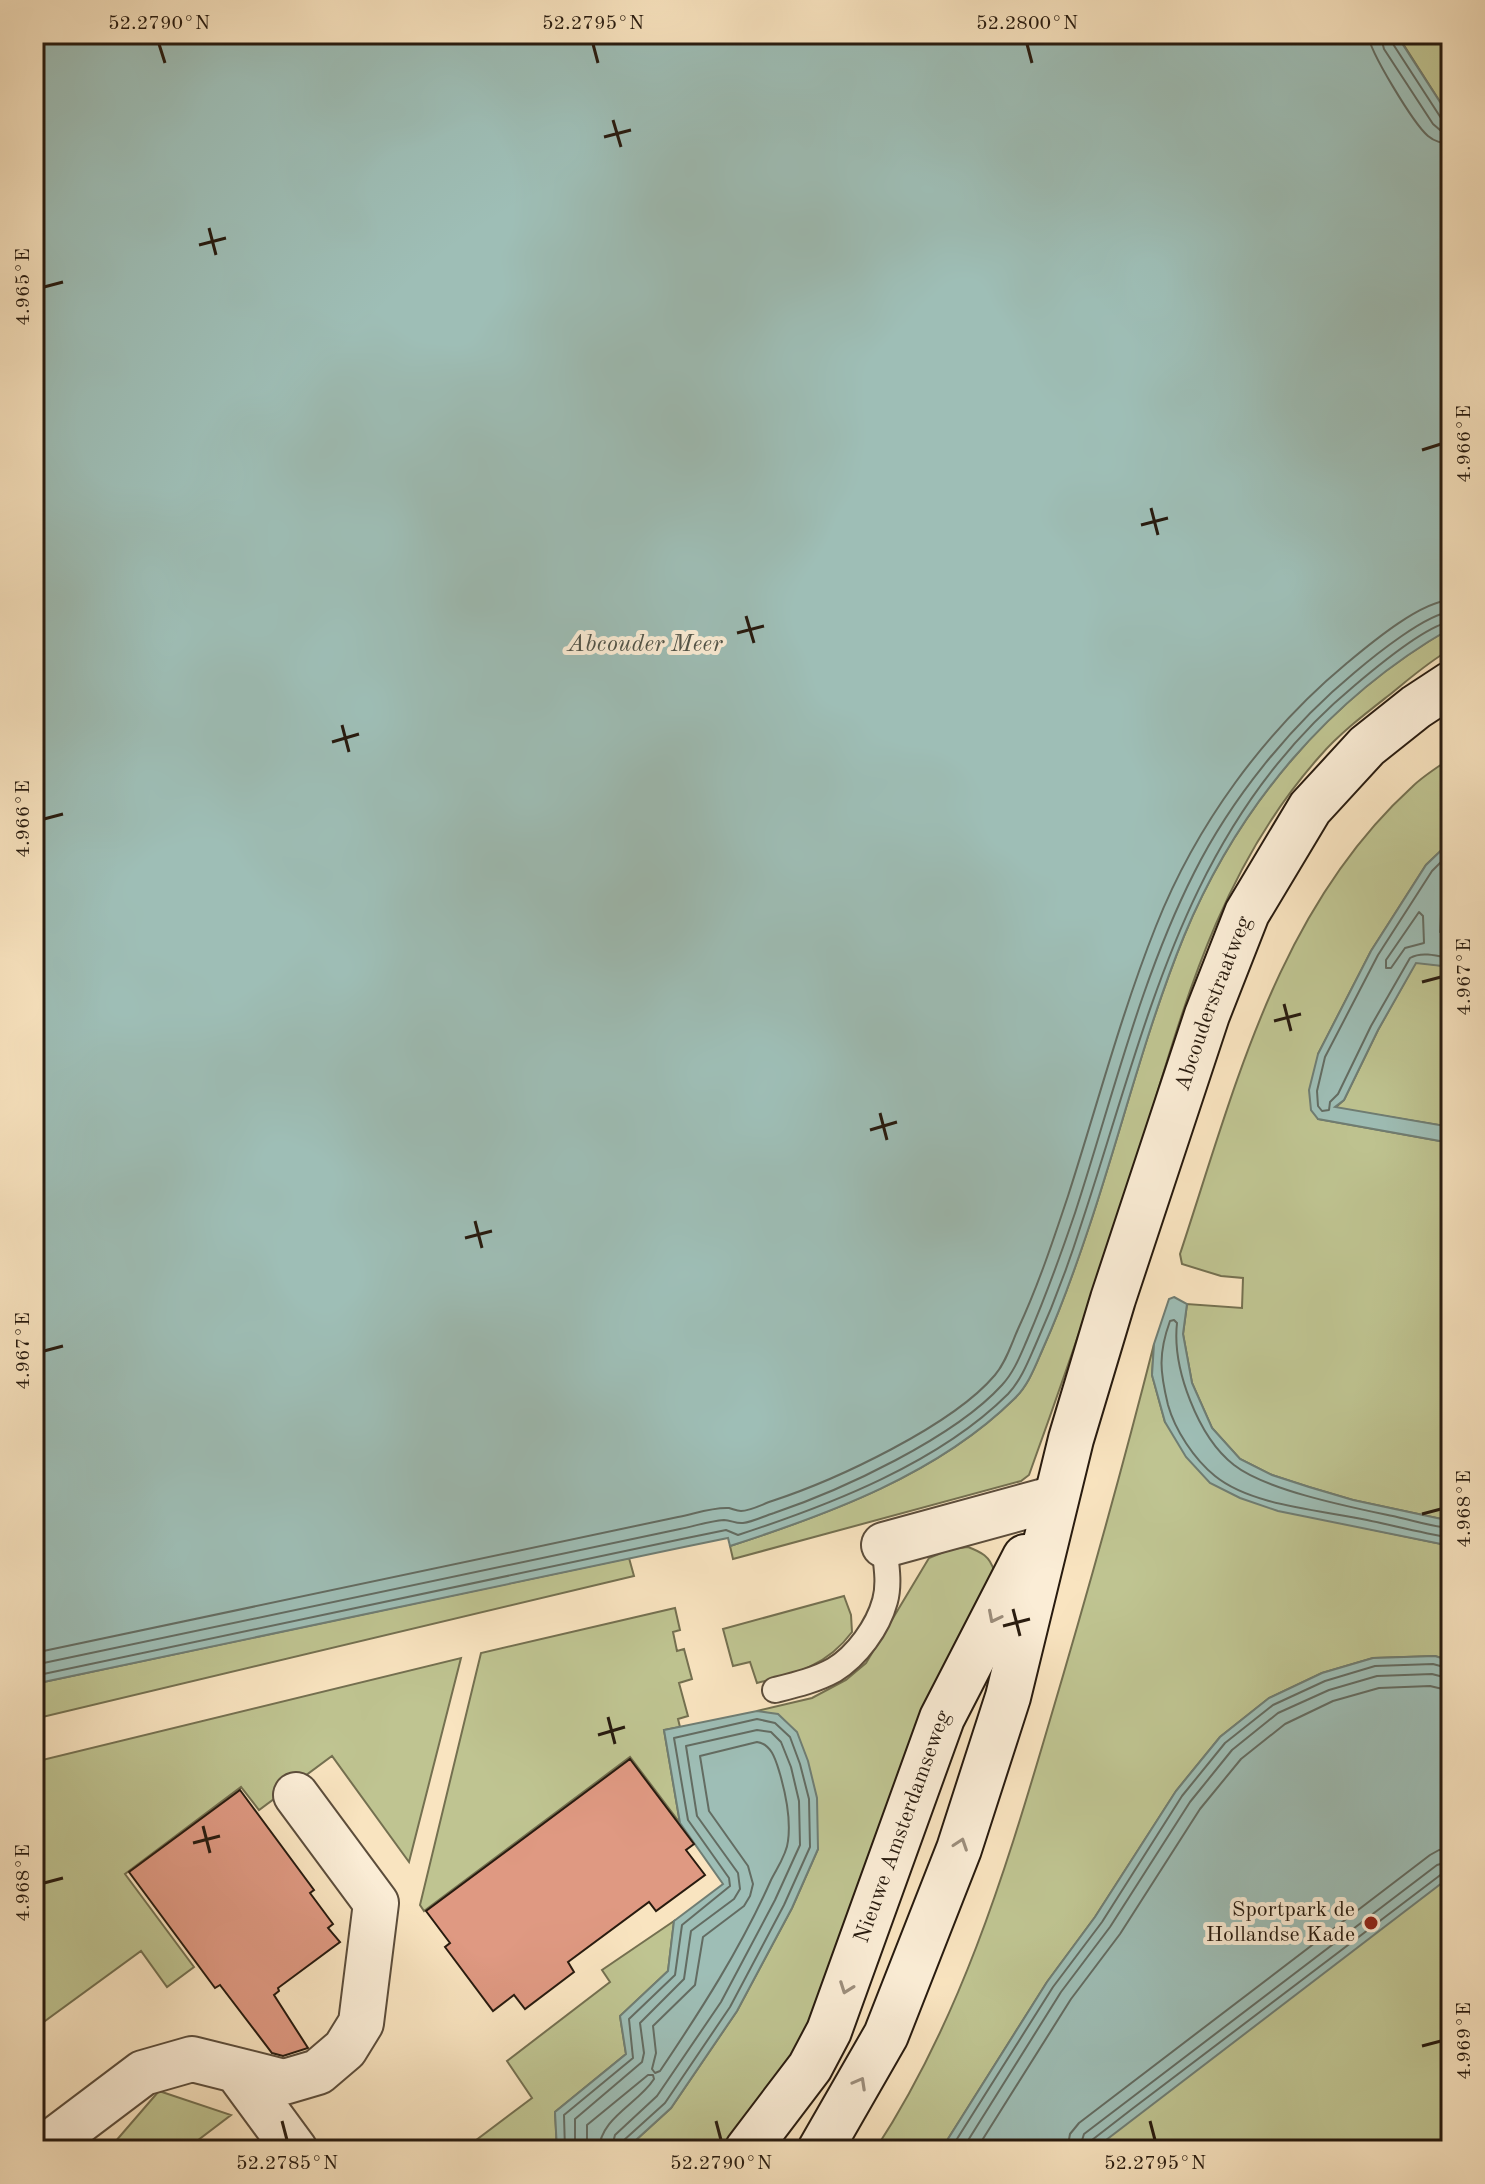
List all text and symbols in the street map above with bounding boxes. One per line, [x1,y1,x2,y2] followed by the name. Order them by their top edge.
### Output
[108,14,210,34] text: 52.2790°N
[542,14,644,34] text: 52.2795°N
[976,14,1078,34] text: 52.2800°N
[14,248,34,326] text: 4.965°E
[1455,405,1475,483] text: 4.966°E
[565,633,723,657] water label: Abcouder Meer
[14,780,34,858] text: 4.966°E
[1172,913,1256,1094] street label: Abcouderstraatweg
[1455,938,1475,1016] text: 4.967°E
[14,1312,34,1390] text: 4.967°E
[1455,1470,1475,1548] text: 4.968°E
[989,1609,1004,1623] one-way arrow
[851,1707,955,1946] street label: Nieuwe Amsterdamseweg
[951,1837,967,1851] one-way arrow
[14,1844,34,1922] text: 4.968°E
[1206,1899,1355,1946] place label: Sportpark de Hollandse Kade
[1362,1914,1380,1932] marker: Sportpark de Hollandse Kade
[839,1980,856,1994] one-way arrow
[1455,2002,1475,2080] text: 4.969°E
[850,2077,866,2092] one-way arrow
[236,2154,338,2174] text: 52.2785°N
[670,2154,772,2174] text: 52.2790°N
[1104,2154,1206,2174] text: 52.2795°N

